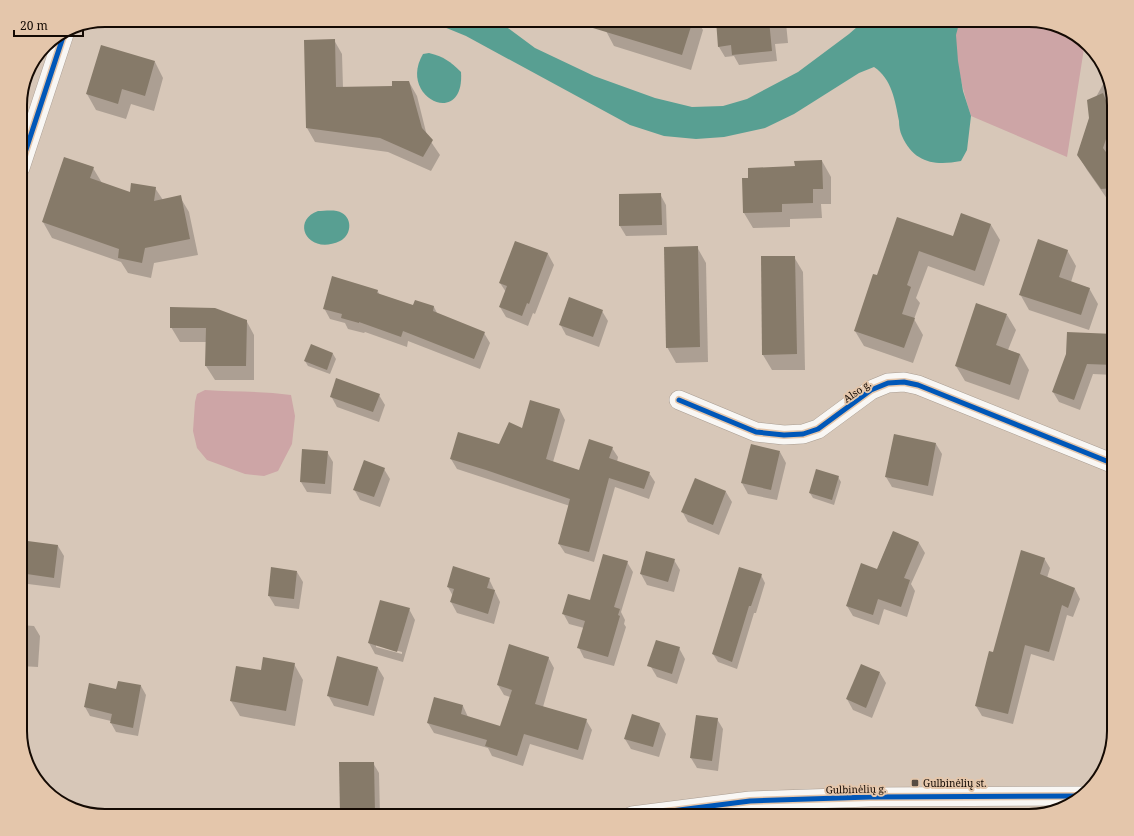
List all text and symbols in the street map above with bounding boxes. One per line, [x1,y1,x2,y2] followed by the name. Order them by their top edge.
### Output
[14,12,83,38] scale bar
[20,17,48,34] text: 20 m
[840,377,874,405] street label: Also g.
[923,776,987,790] place label: Gulbinėlių st.
[910,778,920,788] marker: Gulbinėlių st.
[825,781,887,797] street label: Gulbinėlių g.

